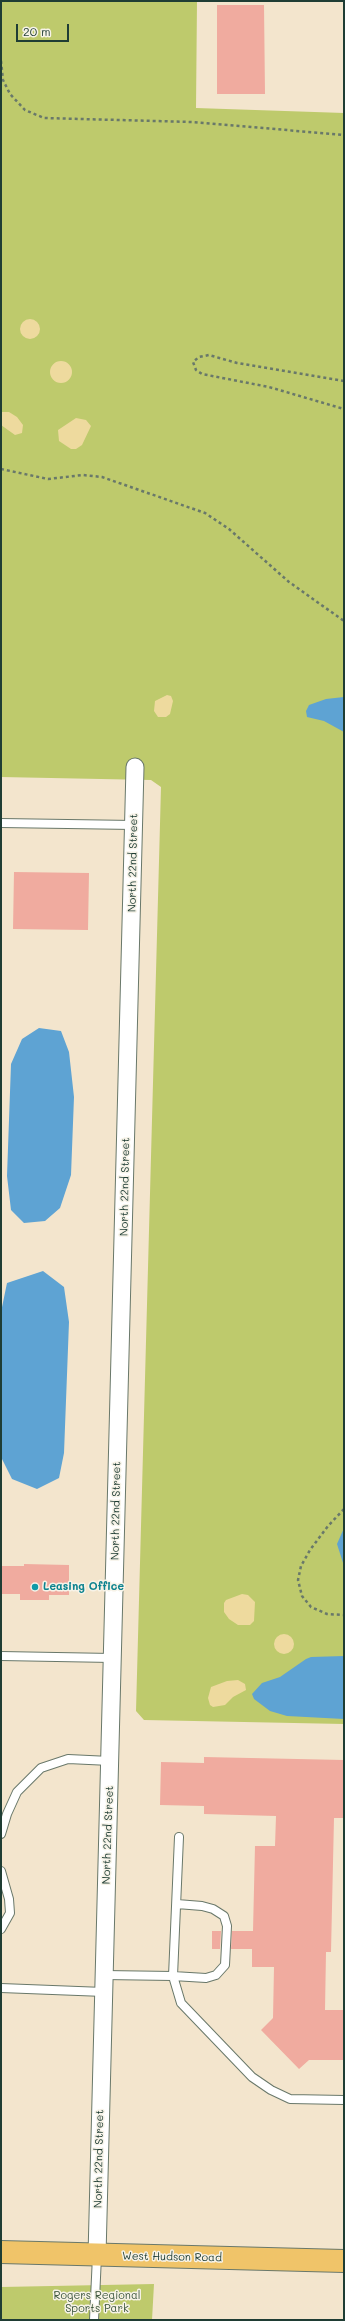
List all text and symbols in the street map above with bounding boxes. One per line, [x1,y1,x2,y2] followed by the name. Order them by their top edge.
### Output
[18,16,71,42] scale bar
[23,23,51,39] text: 20 m
[126,814,140,912] street label: North 22nd Street
[118,1138,132,1236] street label: North 22nd Street
[109,1462,123,1560] street label: North 22nd Street
[43,1580,124,1594] place label: Leasing Office
[30,1582,40,1592] marker: Leasing Office
[100,1786,116,1884] street label: North 22nd Street
[92,2110,106,2208] street label: North 22nd Street
[122,2250,222,2264] street label: West Hudson Road
[54,2289,140,2315] park label: Rogers Regional Sports Park

